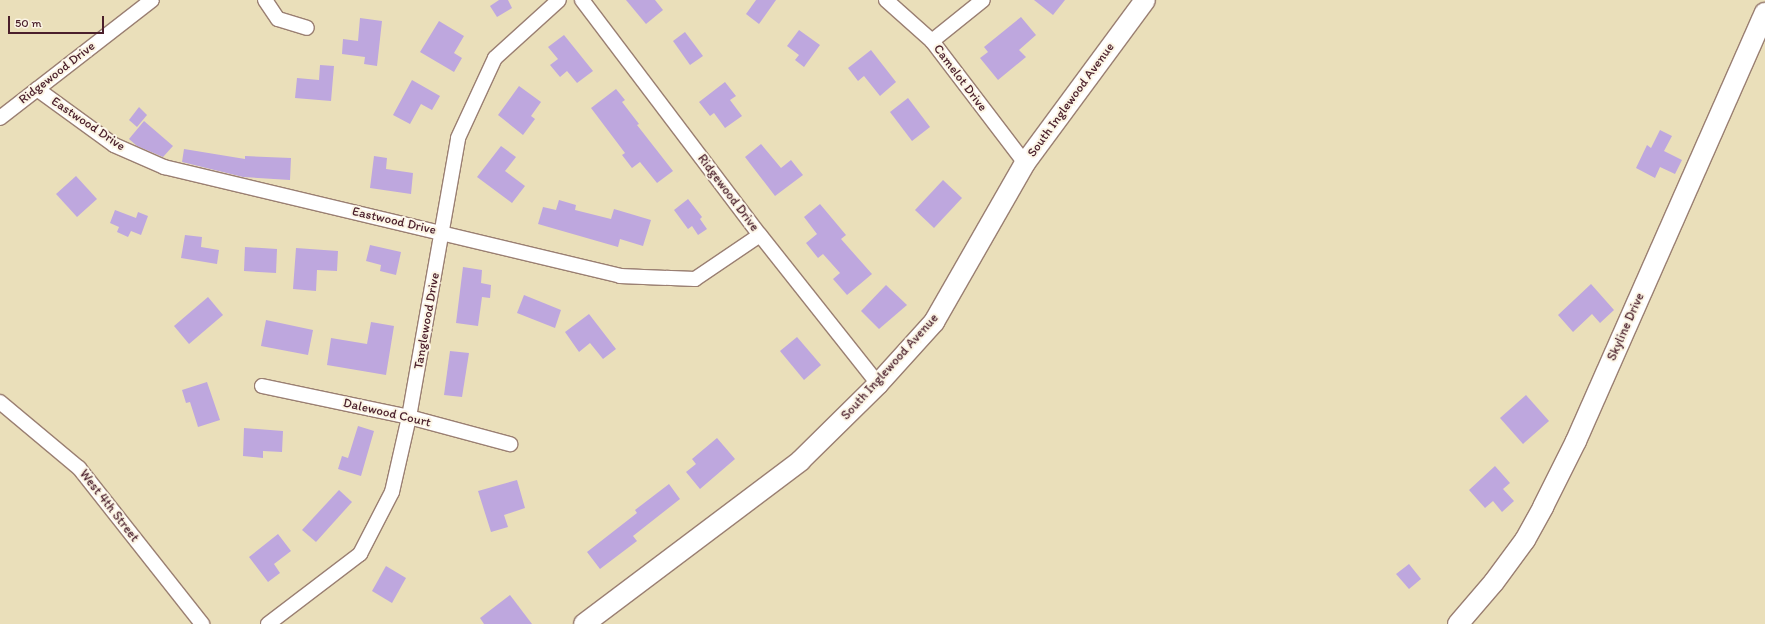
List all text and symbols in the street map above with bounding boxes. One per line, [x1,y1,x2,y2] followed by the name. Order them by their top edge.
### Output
[10,8,106,34] scale bar
[15,16,41,30] text: 50 m
[16,38,98,108] street label: Ridgewood Drive
[1024,40,1118,160] street label: South Inglewood Avenue
[930,42,990,114] street label: Camelot Drive
[48,93,128,155] street label: Eastwood Drive
[694,151,762,235] street label: Ridgewood Drive
[350,204,438,238] street label: Eastwood Drive
[411,271,443,371] street label: Tanglewood Drive
[1604,291,1648,363] street label: Skyline Drive
[838,311,942,423] street label: South Inglewood Avenue
[342,395,432,431] street label: Dalewood Court
[76,467,142,545] street label: West 4th Street

